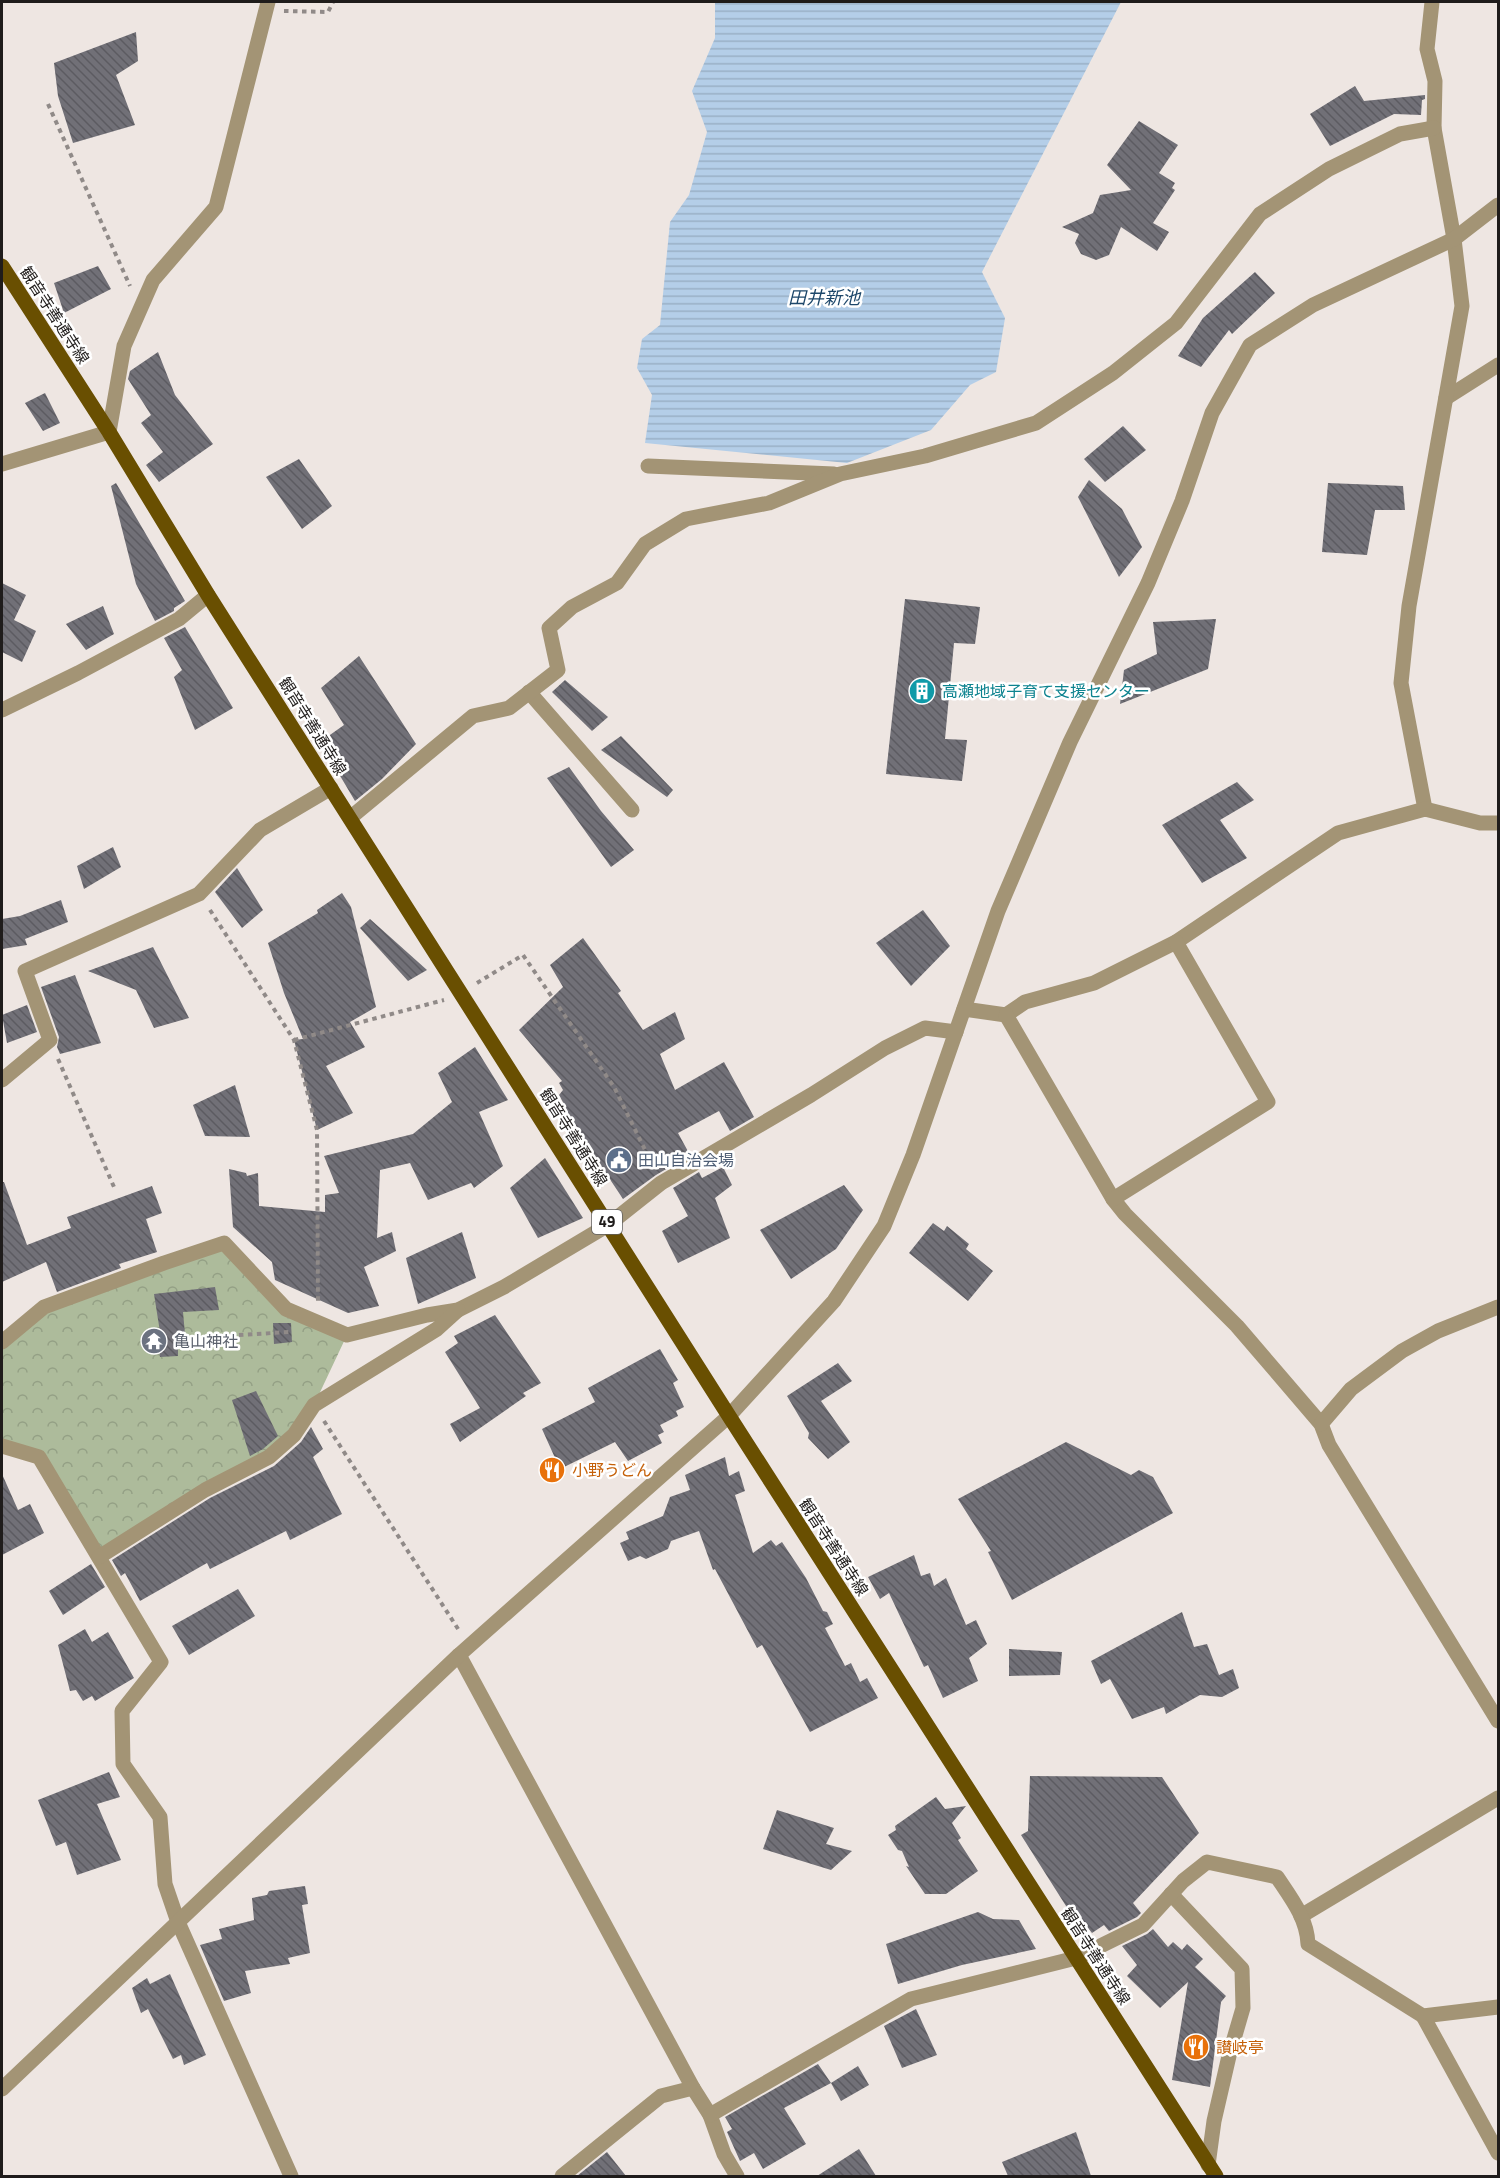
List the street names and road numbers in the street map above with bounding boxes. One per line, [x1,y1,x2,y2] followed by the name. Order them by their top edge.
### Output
[14,261,96,369] street label: 観音寺善通寺線
[273,672,353,780] street label: 観音寺善通寺線
[534,1083,614,1191] street label: 観音寺善通寺線
[592,1210,622,1234] road number: 49
[793,1493,875,1601] street label: 観音寺善通寺線
[1055,1902,1137,2010] street label: 観音寺善通寺線

